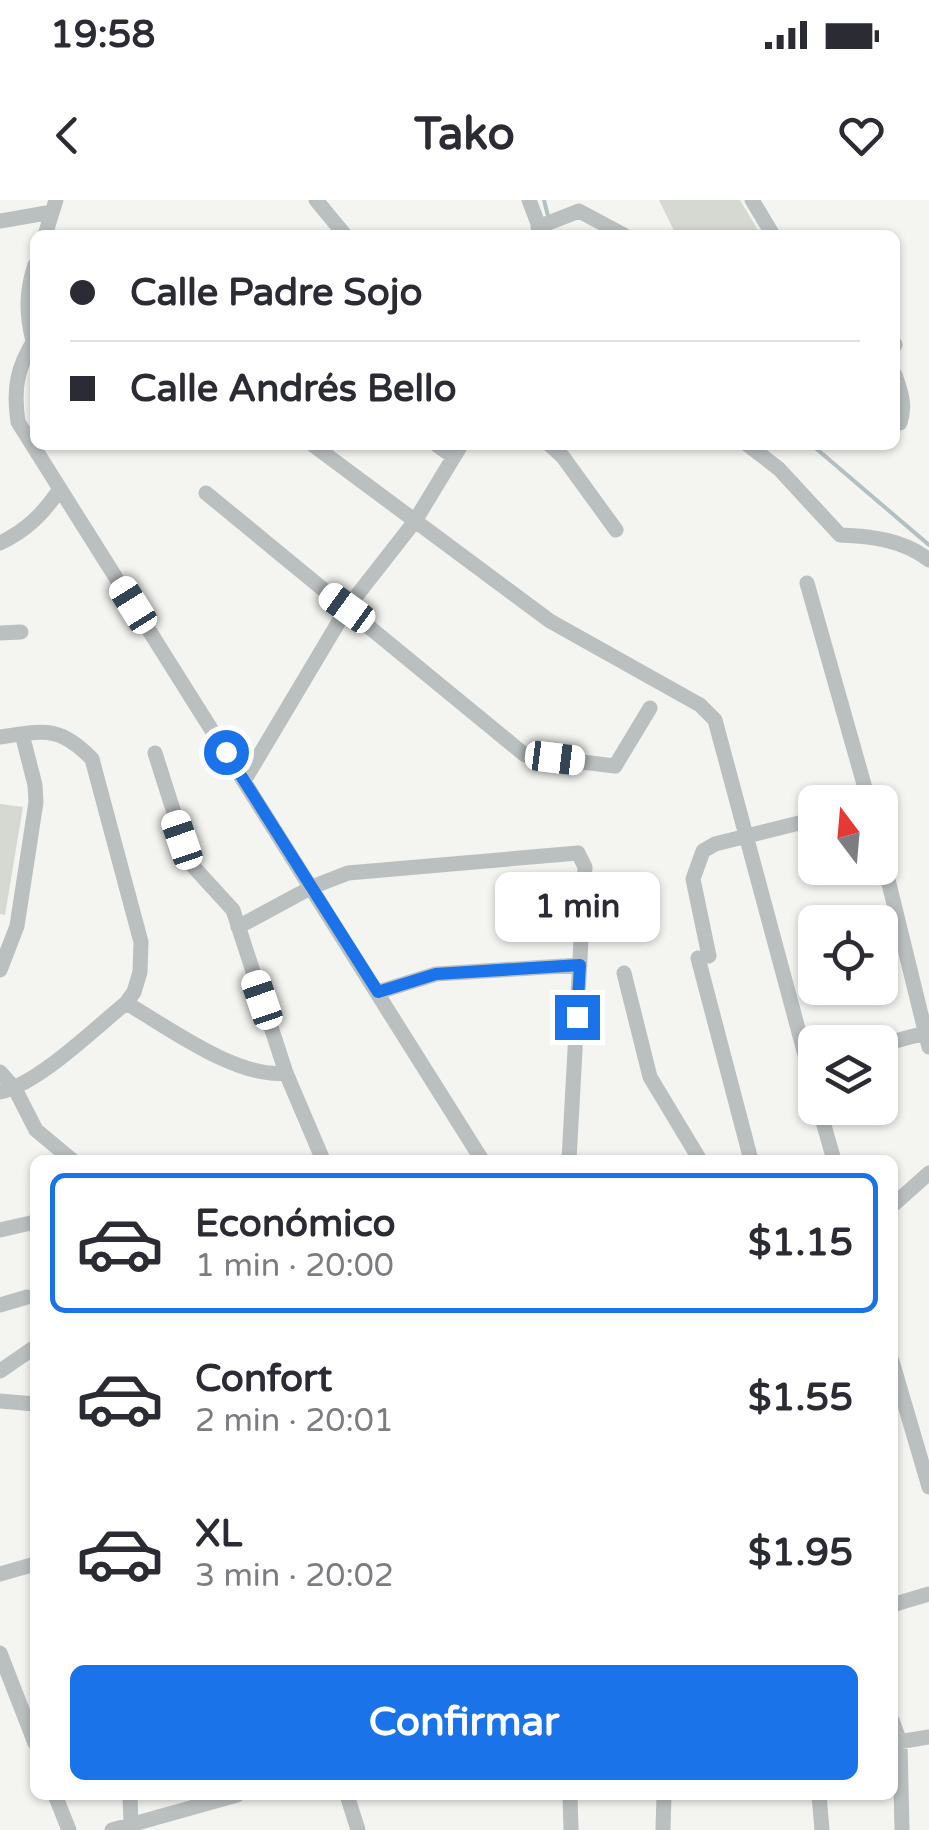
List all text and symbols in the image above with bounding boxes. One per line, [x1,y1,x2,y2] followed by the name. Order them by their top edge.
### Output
[50,12,155,58] text: 19:58
[40,108,95,163] icon: back
[414,108,515,162] text: Tako
[834,108,889,163] icon: heart
[130,270,423,316] text: Calle Padre Sojo
[130,366,457,412] text: Calle Andrés Bello
[104,572,162,638] car
[314,578,380,638] car
[204,730,249,775] route start
[523,739,587,777] car
[798,785,898,885] north arrow
[798,785,898,1125] map controls
[158,807,206,873] car
[494,872,660,942] callout: 1 min
[535,888,620,926] text: 1 min
[798,905,898,1005] button: locate
[238,967,286,1033] car
[555,995,600,1040] route end
[798,1025,898,1125] button: layers
[75,1198,165,1288] icon: car
[195,1201,396,1247] text: Económico
[748,1220,853,1266] text: $1.15
[195,1247,394,1285] text: 1 min · 20:00
[75,1353,165,1443] icon: car
[195,1356,332,1402] text: Confort
[748,1375,853,1421] text: $1.55
[195,1402,394,1440] text: 2 min · 20:01
[75,1508,165,1598] icon: car
[195,1511,242,1557] text: XL
[748,1530,853,1576] text: $1.95
[195,1557,394,1595] text: 3 min · 20:02
[70,1665,858,1780] button: Confirmar

